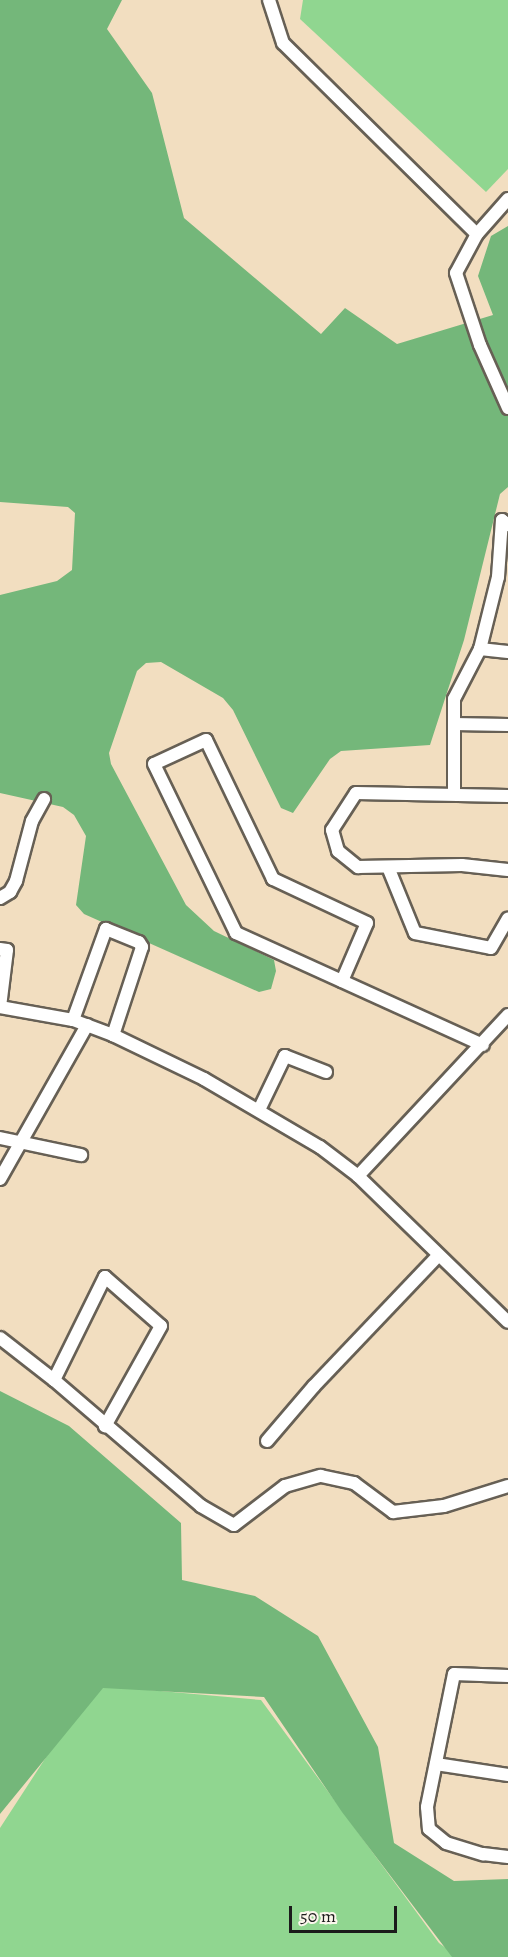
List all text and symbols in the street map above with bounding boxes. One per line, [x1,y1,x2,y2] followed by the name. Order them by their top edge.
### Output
[292,1894,400,1932] scale bar
[300,1904,336,1928] text: 50 m

